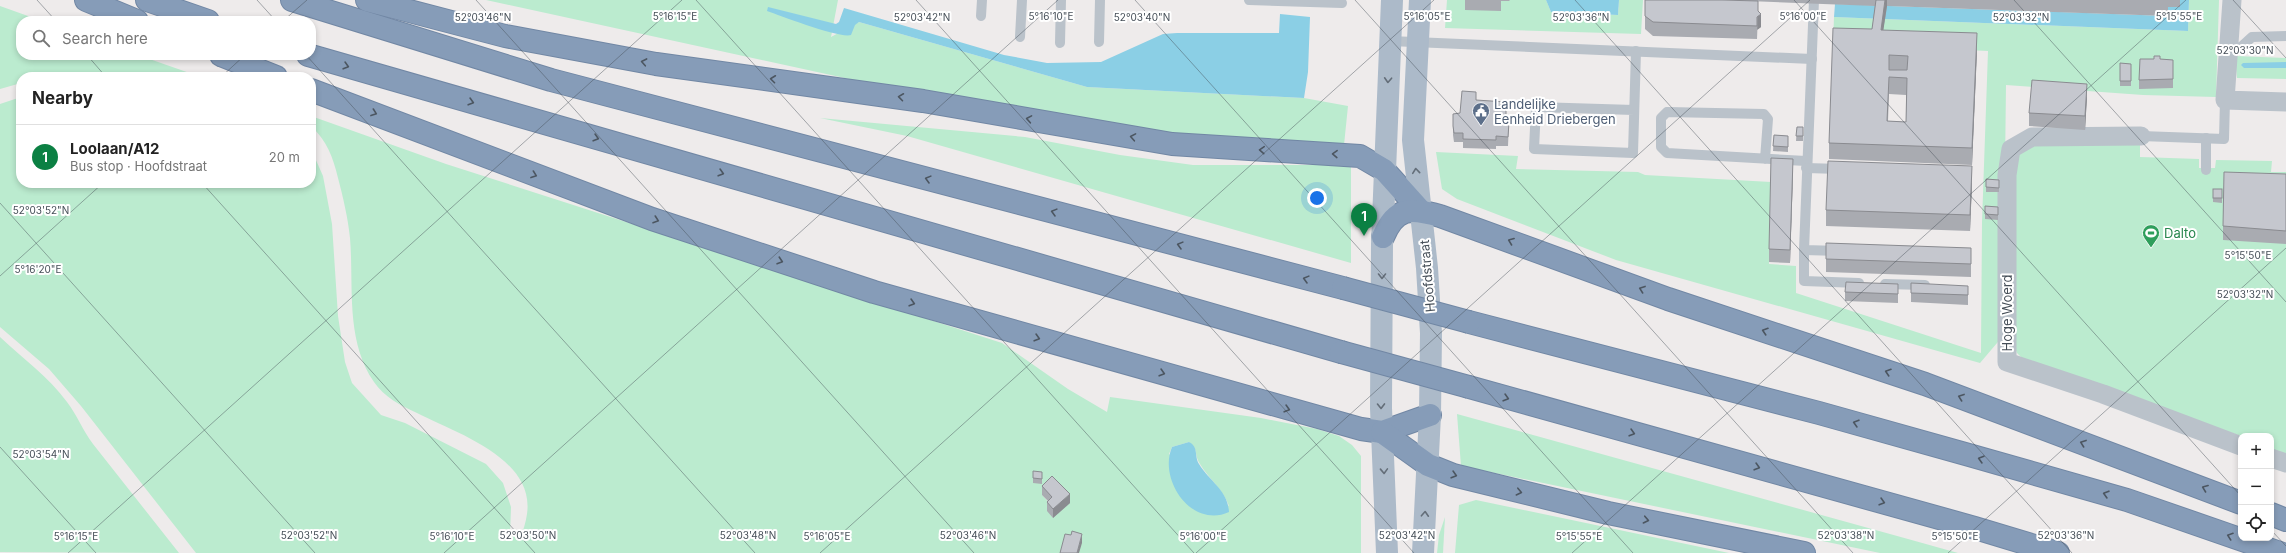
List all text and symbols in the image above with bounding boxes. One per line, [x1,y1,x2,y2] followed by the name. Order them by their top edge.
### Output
[653,10,697,22] text: 5°16'15"E
[1029,10,1073,22] text: 5°16'10"E
[1404,10,1450,22] text: 5°16'05"E
[1779,10,1827,22] text: 5°16'00"E
[2156,10,2202,22] text: 5°15'55"E
[455,11,511,23] text: 52°03'46"N
[894,11,950,23] text: 52°03'42"N
[1114,11,1170,23] text: 52°03'40"N
[1553,11,1609,23] text: 52°03'36"N
[1993,11,2049,23] text: 52°03'32"N
[16,16,316,60] search box
[30,27,52,49] icon: search
[62,29,148,48] text: Search here
[2217,44,2273,56] text: 52°03'30"N
[641,58,647,67] one-way arrow
[342,61,349,70] one-way arrow
[769,75,776,84] one-way arrow
[1383,77,1392,83] one-way arrow
[32,88,93,108] text: Nearby
[898,93,904,102] one-way arrow
[1494,96,1616,127] place label: Landelijke Eenheid Driebergen
[467,97,474,106] one-way arrow
[1471,101,1491,126] public building icon: Landelijke Eenheid Driebergen
[370,108,377,116] one-way arrow
[1026,116,1032,124] one-way arrow
[592,133,599,142] one-way arrow
[1130,133,1136,142] one-way arrow
[70,139,160,158] text: Loolaan/A12
[1259,145,1265,154] one-way arrow
[42,149,48,165] text: 1
[269,149,300,165] text: 20 m
[1332,149,1338,158] one-way arrow
[70,158,207,174] text: Bus stop · Hoofdstraat
[1412,168,1421,175] one-way arrow
[717,169,724,177] one-way arrow
[531,171,538,179] one-way arrow
[925,176,932,184] one-way arrow
[1307,188,1327,208] your location
[1351,203,1377,236] pin: 1
[13,204,69,216] text: 52°03'52"N
[1051,209,1057,217] one-way arrow
[653,215,660,224] one-way arrow
[2141,223,2161,248] sports icon: Dalto
[2164,225,2196,241] place label: Dalto
[1507,238,1514,246] one-way arrow
[1416,239,1438,313] street label: Hoofdstraat
[1177,242,1183,250] one-way arrow
[2225,249,2271,261] text: 5°15'50"E
[776,256,783,265] one-way arrow
[15,263,61,275] text: 5°16'20"E
[1378,273,1386,279] one-way arrow
[1302,275,1309,283] one-way arrow
[1999,275,2015,351] street label: Hoge Woerd
[1638,285,1645,294] one-way arrow
[2217,288,2273,300] text: 52°03'32"N
[908,298,915,307] one-way arrow
[1762,327,1769,336] one-way arrow
[1033,333,1040,342] one-way arrow
[1885,368,1892,376] one-way arrow
[1159,369,1165,377] one-way arrow
[1503,393,1510,402] one-way arrow
[1958,394,1965,402] one-way arrow
[1377,403,1385,409] one-way arrow
[1284,404,1291,412] one-way arrow
[1853,420,1860,428] one-way arrow
[1628,428,1635,436] one-way arrow
[2238,433,2274,541] map controls
[2238,433,2274,469] button: +
[2080,439,2087,447] one-way arrow
[13,448,69,460] text: 52°03'54"N
[1978,455,1985,464] one-way arrow
[1753,462,1760,471] one-way arrow
[1380,468,1388,474] one-way arrow
[2238,469,2274,505] button: −
[1450,470,1457,479] one-way arrow
[2201,485,2208,493] one-way arrow
[1516,487,1523,495] one-way arrow
[2103,490,2110,499] one-way arrow
[1878,497,1885,506] one-way arrow
[2238,505,2274,541] button: locate
[1420,511,1429,517] one-way arrow
[1643,516,1649,524] one-way arrow
[281,529,337,541] text: 52°03'52"N
[500,529,556,541] text: 52°03'50"N
[720,529,776,541] text: 52°03'48"N
[940,529,996,541] text: 52°03'46"N
[1379,529,1435,541] text: 52°03'42"N
[1818,529,1874,541] text: 52°03'38"N
[2038,529,2094,541] text: 52°03'36"N
[54,530,98,542] text: 5°16'15"E
[430,530,474,542] text: 5°16'10"E
[804,530,850,542] text: 5°16'05"E
[1179,530,1227,542] text: 5°16'00"E
[1556,530,1602,542] text: 5°15'55"E
[1932,530,1978,542] text: 5°15'50"E
[2226,532,2233,540] one-way arrow

